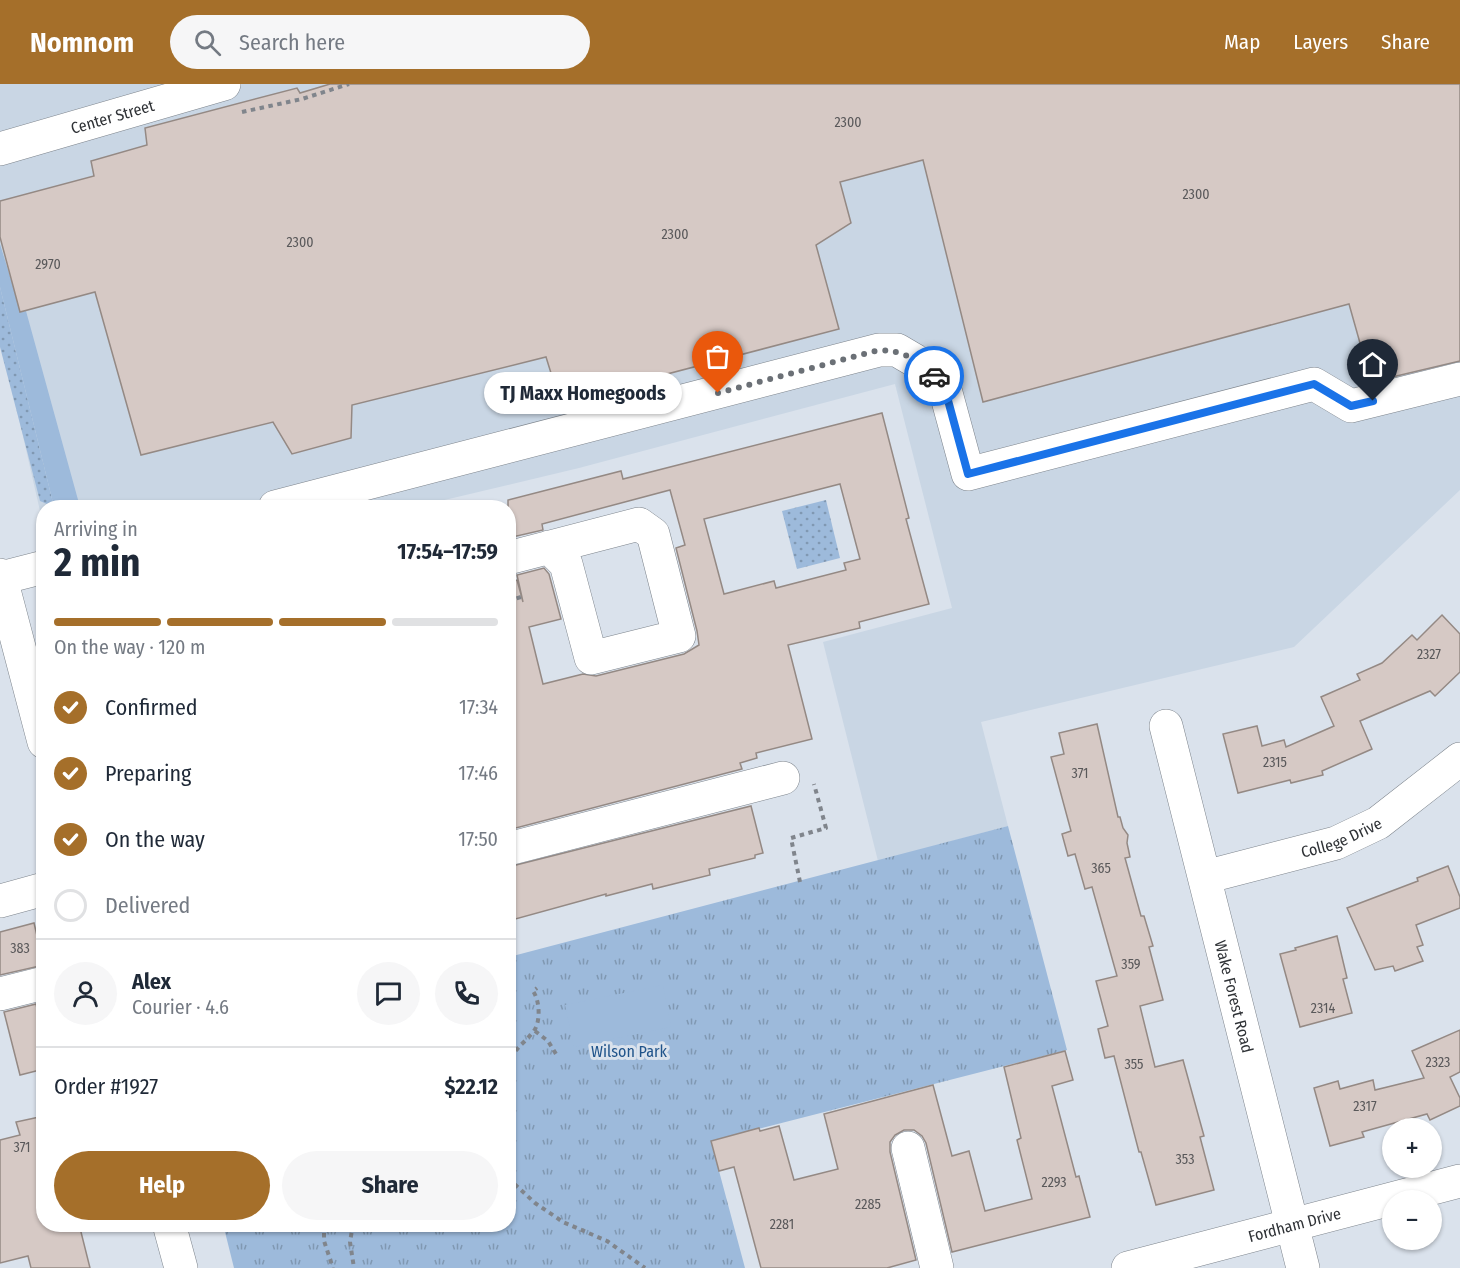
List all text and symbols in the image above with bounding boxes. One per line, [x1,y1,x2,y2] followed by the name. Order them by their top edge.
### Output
[170,15,590,69] search box
[30,26,134,59] text: Nomnom
[191,26,224,59] icon: search
[239,29,345,56] text: Search here
[1224,29,1260,55] text: Map
[1293,29,1348,55] text: Layers
[1381,29,1430,55] text: Share
[69,95,157,137] street label: Center Street
[834,114,862,131] house number: 2300
[1182,186,1210,203] house number: 2300
[661,226,689,243] house number: 2300
[286,234,314,251] house number: 2300
[35,256,61,273] house number: 2970
[692,331,743,393] pin
[1347,339,1398,401] pin
[701,340,734,373] icon: bag
[904,346,964,406] courier
[1356,348,1389,381] icon: home
[918,360,951,393] icon: car
[484,372,682,414] callout: TJ Maxx Homegoods
[500,381,666,405] text: TJ Maxx Homegoods
[54,517,138,541] text: Arriving in
[397,538,498,565] text: 17:54–17:59
[54,540,140,586] text: 2 min
[54,635,205,659] text: On the way · 120 m
[1417,646,1441,663] house number: 2327
[54,691,87,724] icon: check
[105,694,198,721] text: Confirmed
[459,695,498,719] text: 17:34
[1263,754,1287,771] house number: 2315
[54,757,87,790] icon: check
[105,760,191,787] text: Preparing
[458,761,498,785] text: 17:46
[1071,765,1089,782] house number: 371
[1299,813,1385,861] street label: College Drive
[54,823,87,856] icon: check
[105,826,205,853] text: On the way
[458,827,498,851] text: 17:50
[1091,860,1111,877] house number: 365
[105,892,190,919] text: Delivered
[1211,938,1258,1055] street label: Wake Forest Road
[10,940,30,957] house number: 383
[1121,956,1141,973] house number: 359
[54,962,117,1025] button: person
[357,962,420,1025] button: chat
[435,962,498,1025] button: phone
[132,968,171,995] text: Alex
[132,995,229,1019] text: Courier · 4.6
[1311,1000,1335,1017] house number: 2314
[591,1042,668,1061] park label: Wilson Park
[1426,1054,1450,1071] house number: 2323
[1124,1056,1144,1073] house number: 355
[54,1073,158,1100] text: Order #1927
[445,1073,498,1100] text: $22.12
[1353,1098,1377,1115] house number: 2317
[1382,1118,1442,1250] map controls
[1382,1118,1442,1178] button: +
[13,1139,31,1156] house number: 371
[54,1151,270,1220] button: Help
[282,1151,498,1220] button: Share
[1176,1151,1194,1168] house number: 353
[1041,1174,1067,1191] house number: 2293
[1382,1190,1442,1250] button: −
[855,1196,881,1213] house number: 2285
[1246,1203,1343,1246] street label: Fordham Drive
[770,1216,794,1233] house number: 2281

